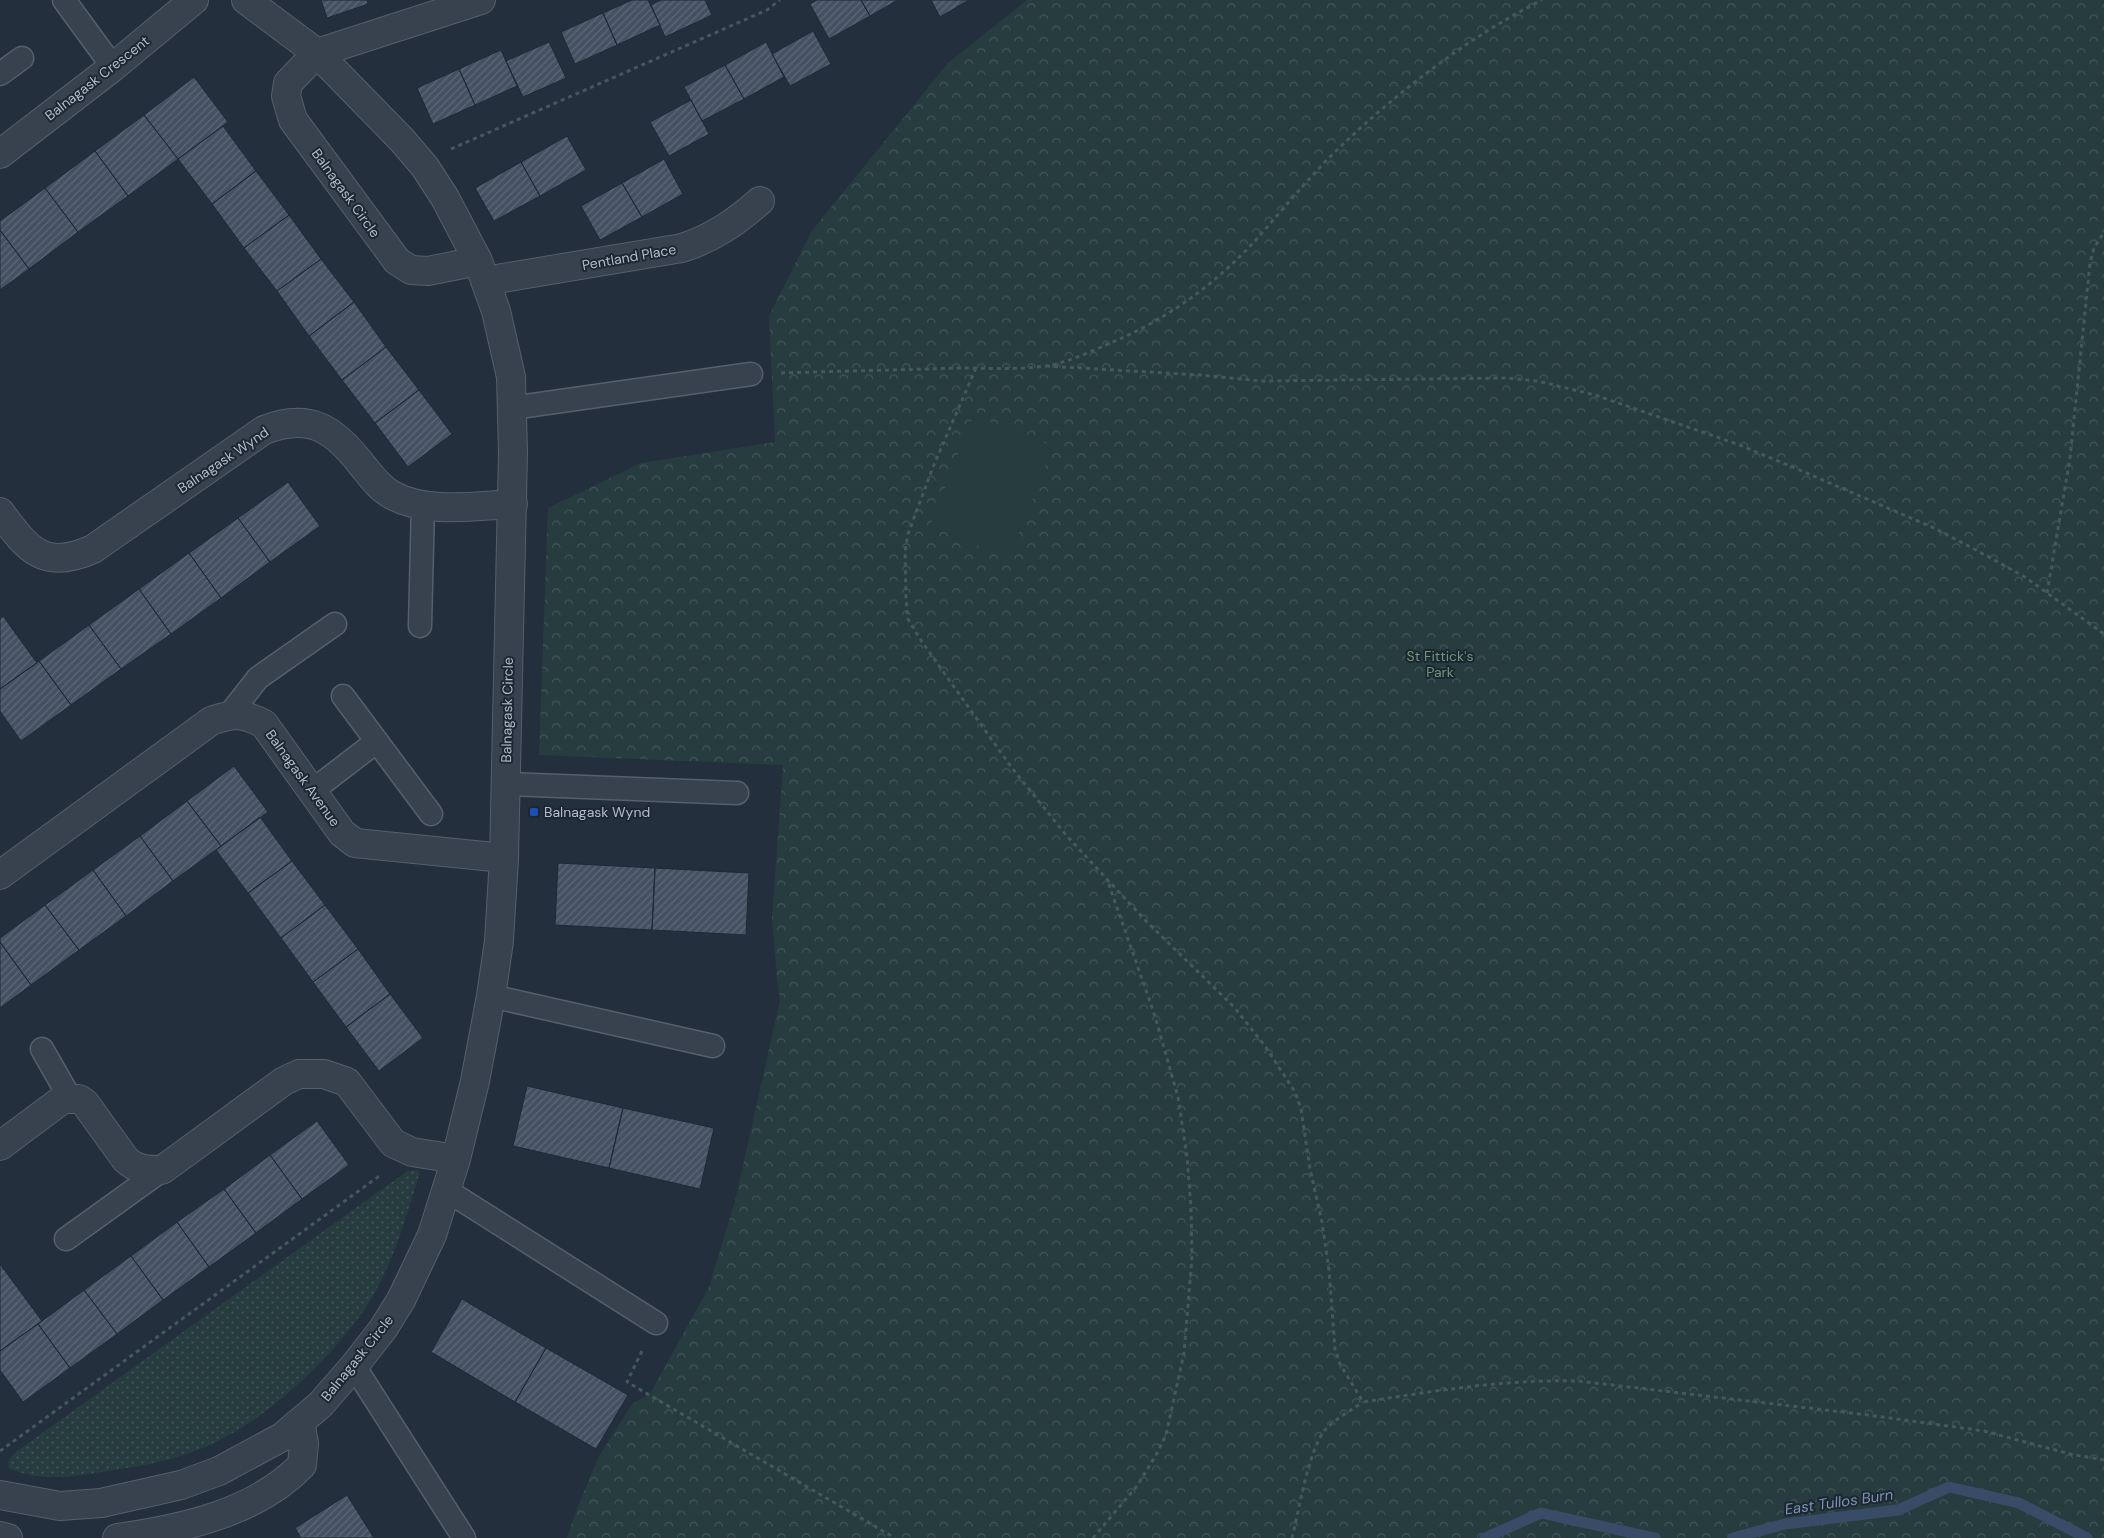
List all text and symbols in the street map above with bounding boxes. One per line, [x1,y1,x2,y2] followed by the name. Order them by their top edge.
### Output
[41,32,153,124] street label: Balnagask Crescent
[308,145,384,241] street label: Balnagask Circle
[581,240,678,274] street label: Pentland Place
[174,423,272,497] street label: Balnagask Wynd
[1407,647,1473,681] park label: St Fittick's Park
[497,657,517,763] street label: Balnagask Circle
[262,726,344,830] street label: Balnagask Avenue
[544,803,650,821] place label: Balnagask Wynd
[528,806,540,818] marker: Balnagask Wynd
[317,1311,397,1405] street label: Balnagask Circle
[1783,1484,1895,1520] water label: East Tullos Burn

